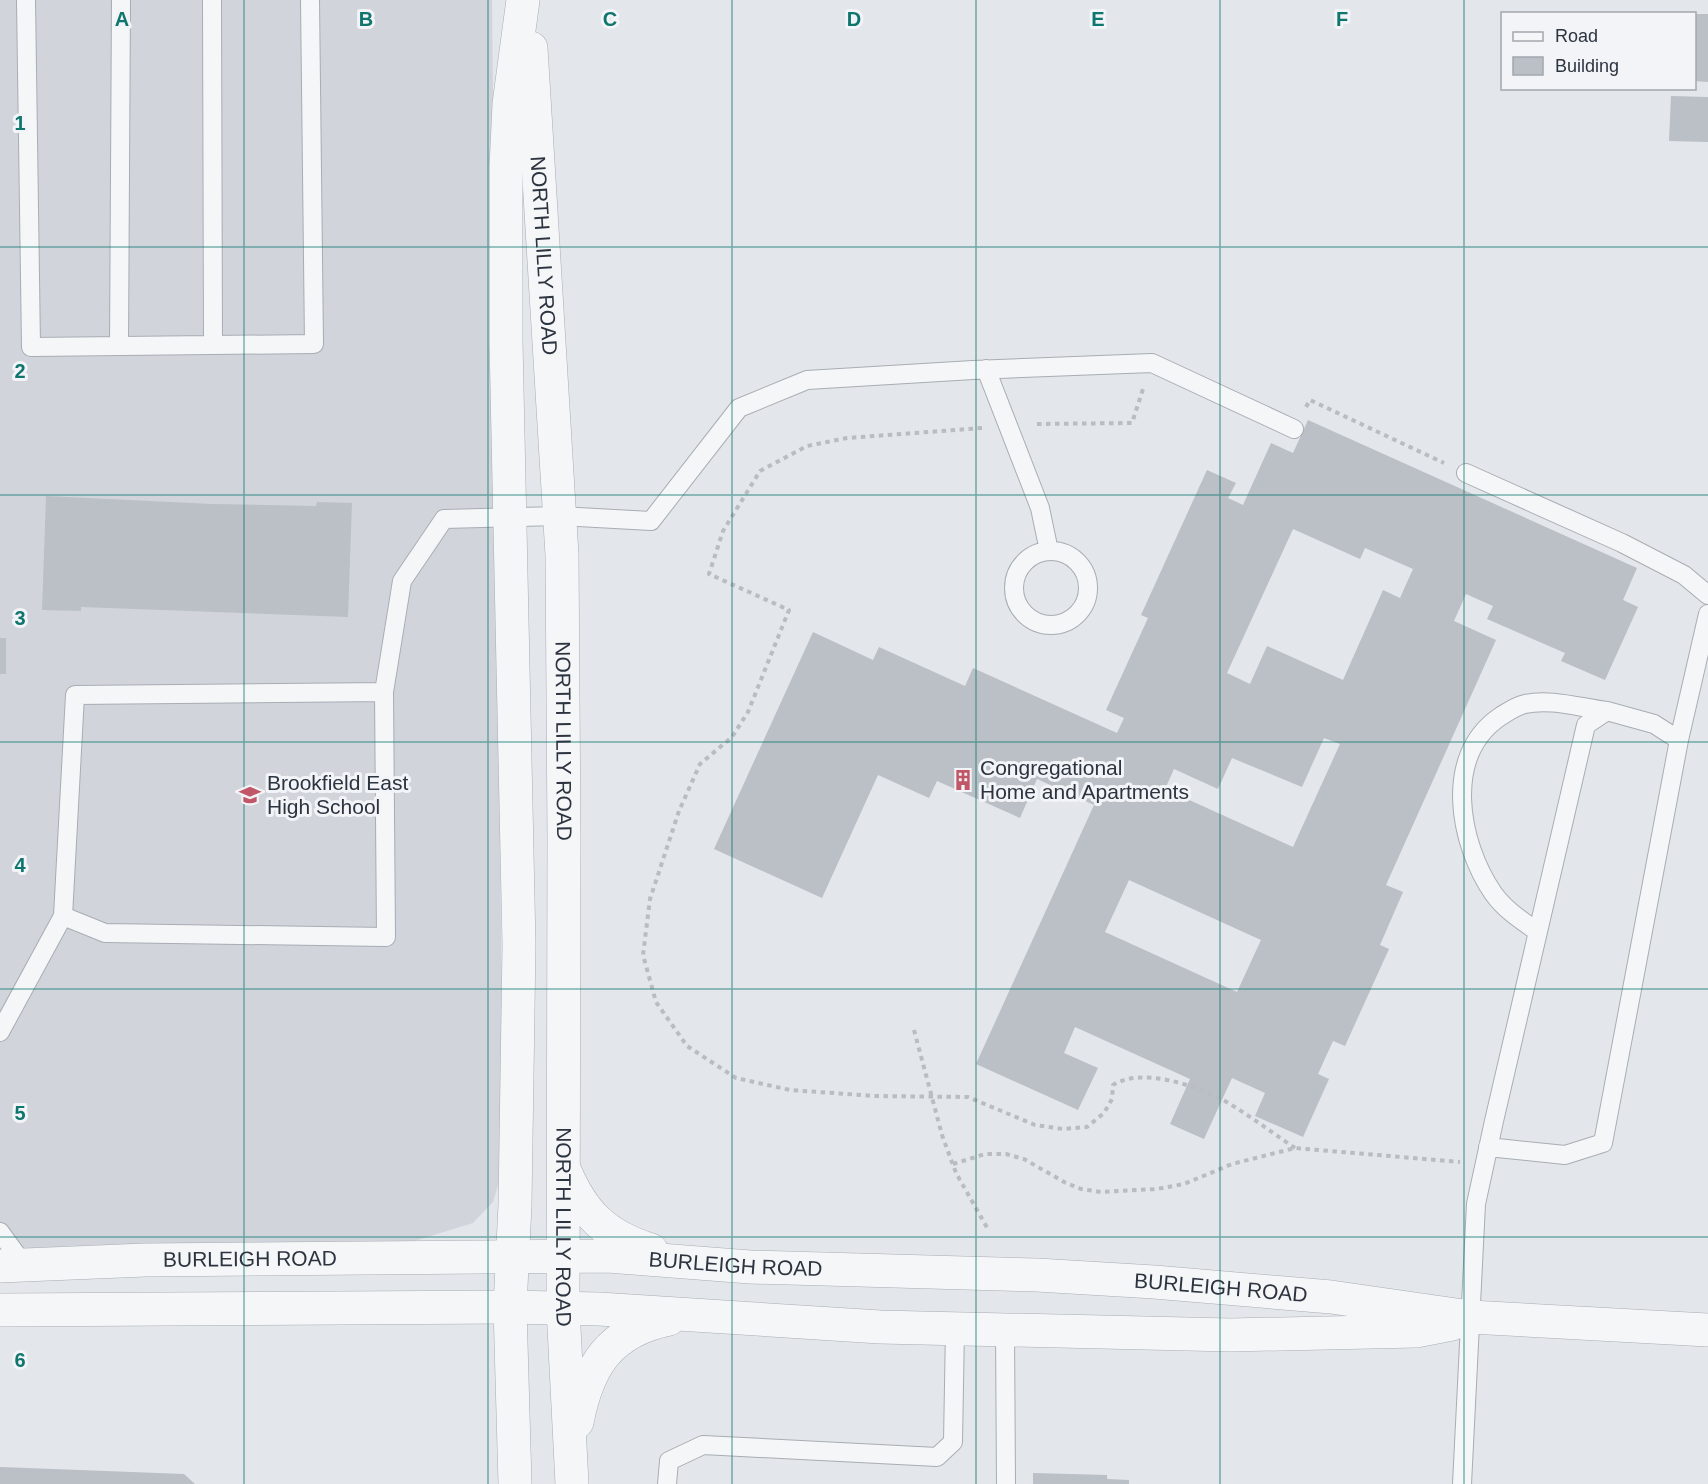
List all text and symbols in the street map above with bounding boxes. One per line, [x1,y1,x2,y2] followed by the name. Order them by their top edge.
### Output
[115,8,129,30] text: A
[359,8,373,30] text: B
[603,8,617,30] text: C
[847,8,861,30] text: D
[1091,8,1105,30] text: E
[1336,8,1348,30] text: F
[1501,12,1696,90] legend
[1555,26,1598,46] text: Road
[1555,56,1619,76] text: Building
[14,112,26,134] text: 1
[527,155,562,356] street label: NORTH LILLY ROAD
[14,360,26,382] text: 2
[14,607,26,629] text: 3
[552,641,576,841] street label: NORTH LILLY ROAD
[980,756,1189,803] place label: Congregational Home and Apartments
[951,768,975,792] building icon: Congregational Home and Apartments
[267,771,408,818] place label: Brookfield East High School
[238,783,262,807] school or university icon: Brookfield East High School
[14,854,26,876] text: 4
[14,1102,26,1124] text: 5
[552,1127,576,1327] street label: NORTH LILLY ROAD
[163,1246,337,1271] street label: BURLEIGH ROAD
[648,1247,823,1280] street label: BURLEIGH ROAD
[1134,1269,1309,1306] street label: BURLEIGH ROAD
[14,1349,26,1371] text: 6

